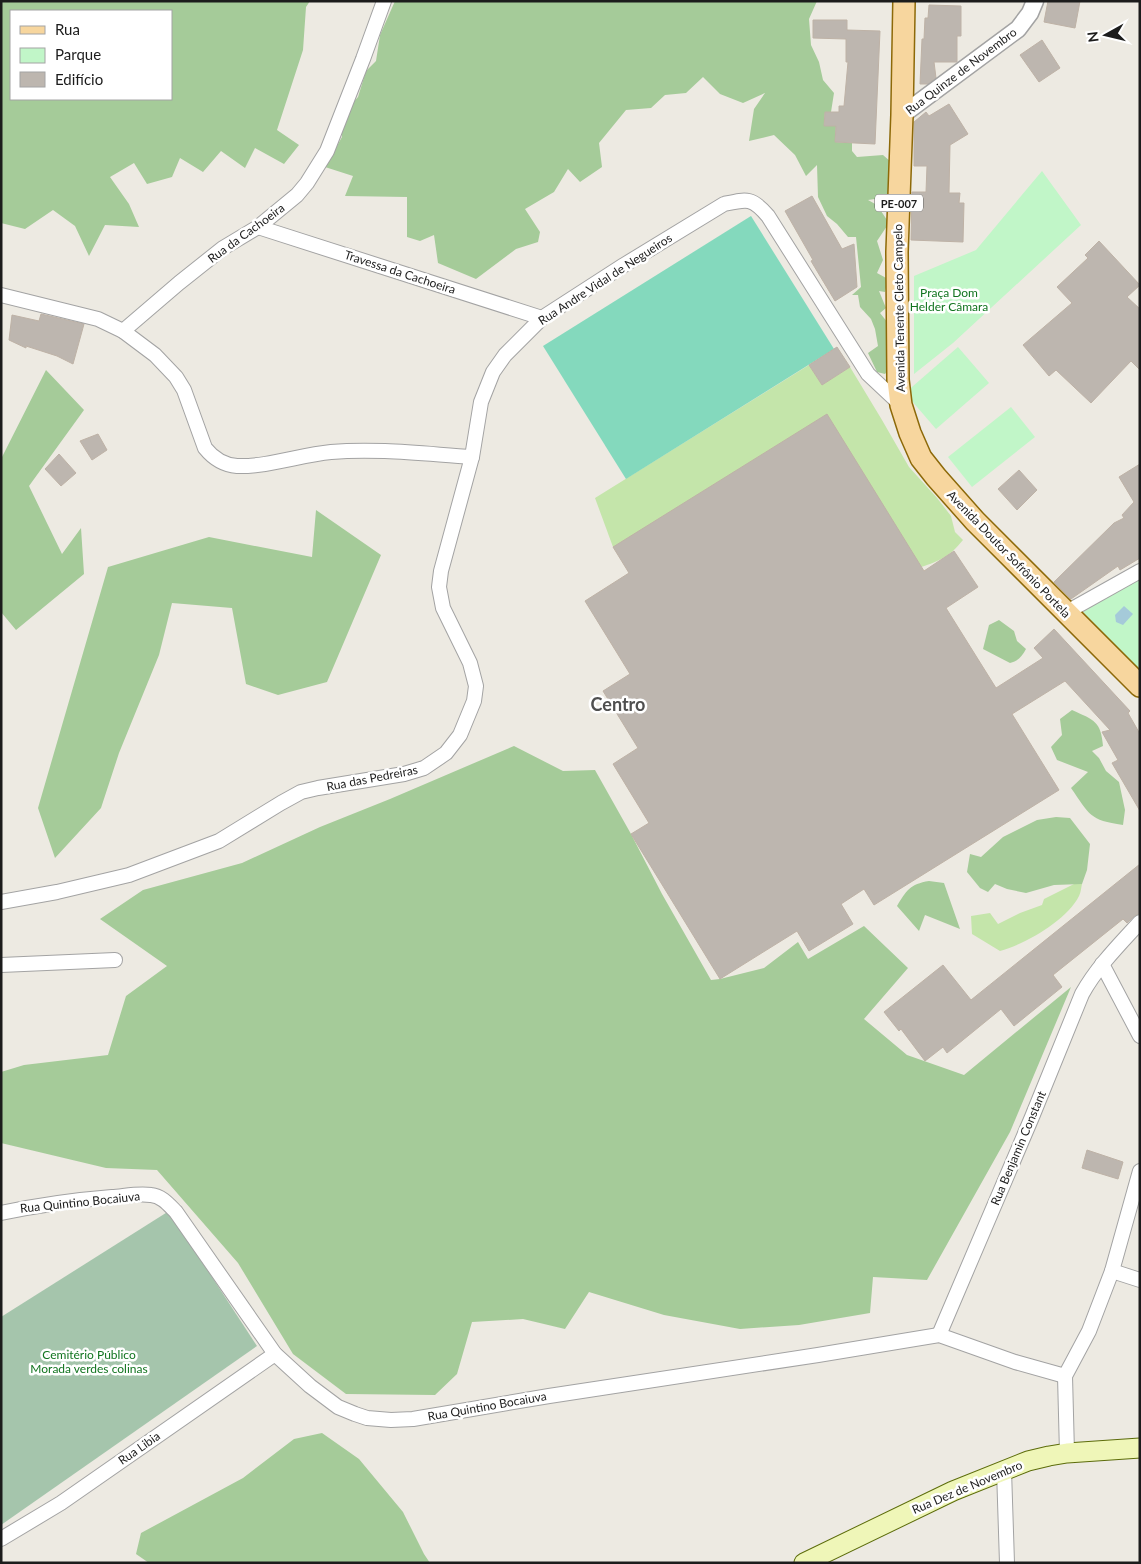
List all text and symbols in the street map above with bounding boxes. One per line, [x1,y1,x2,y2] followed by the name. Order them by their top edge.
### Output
[10,10,172,100] legend
[1081,10,1131,60] north arrow
[55,20,80,38] text: Rua
[903,24,1020,118] street label: Rua Quinze de Novembro
[1083,30,1102,43] text: N
[55,45,101,63] text: Parque
[55,70,103,88] text: Edifício
[875,194,923,212] road number: PE-007
[205,200,287,266] street label: Rua da Cachoeira
[890,224,908,392] street label: Avenida Tenente Cleto Campelo
[535,230,675,328] street label: Rua Andre Vidal de Negueiros
[342,247,458,297] street label: Travessa da Cachoeira
[910,285,988,314] park label: Praça Dom Helder Câmara
[944,487,1074,621] street label: Avenida Doutor Sofrônio Portela
[591,693,645,715] district label: Centro
[325,762,419,794] street label: Rua das Pedreiras
[987,1088,1049,1207] street label: Rua Benjamin Constant
[19,1188,141,1216] street label: Rua Quintino Bocaiuva
[30,1347,148,1376] park label: Cemitério Público Morada verdes colinas
[426,1388,548,1424] street label: Rua Quintino Bocaiuva
[115,1428,163,1468] street label: Rua Libia
[910,1457,1025,1517] street label: Rua Dez de Novembro

